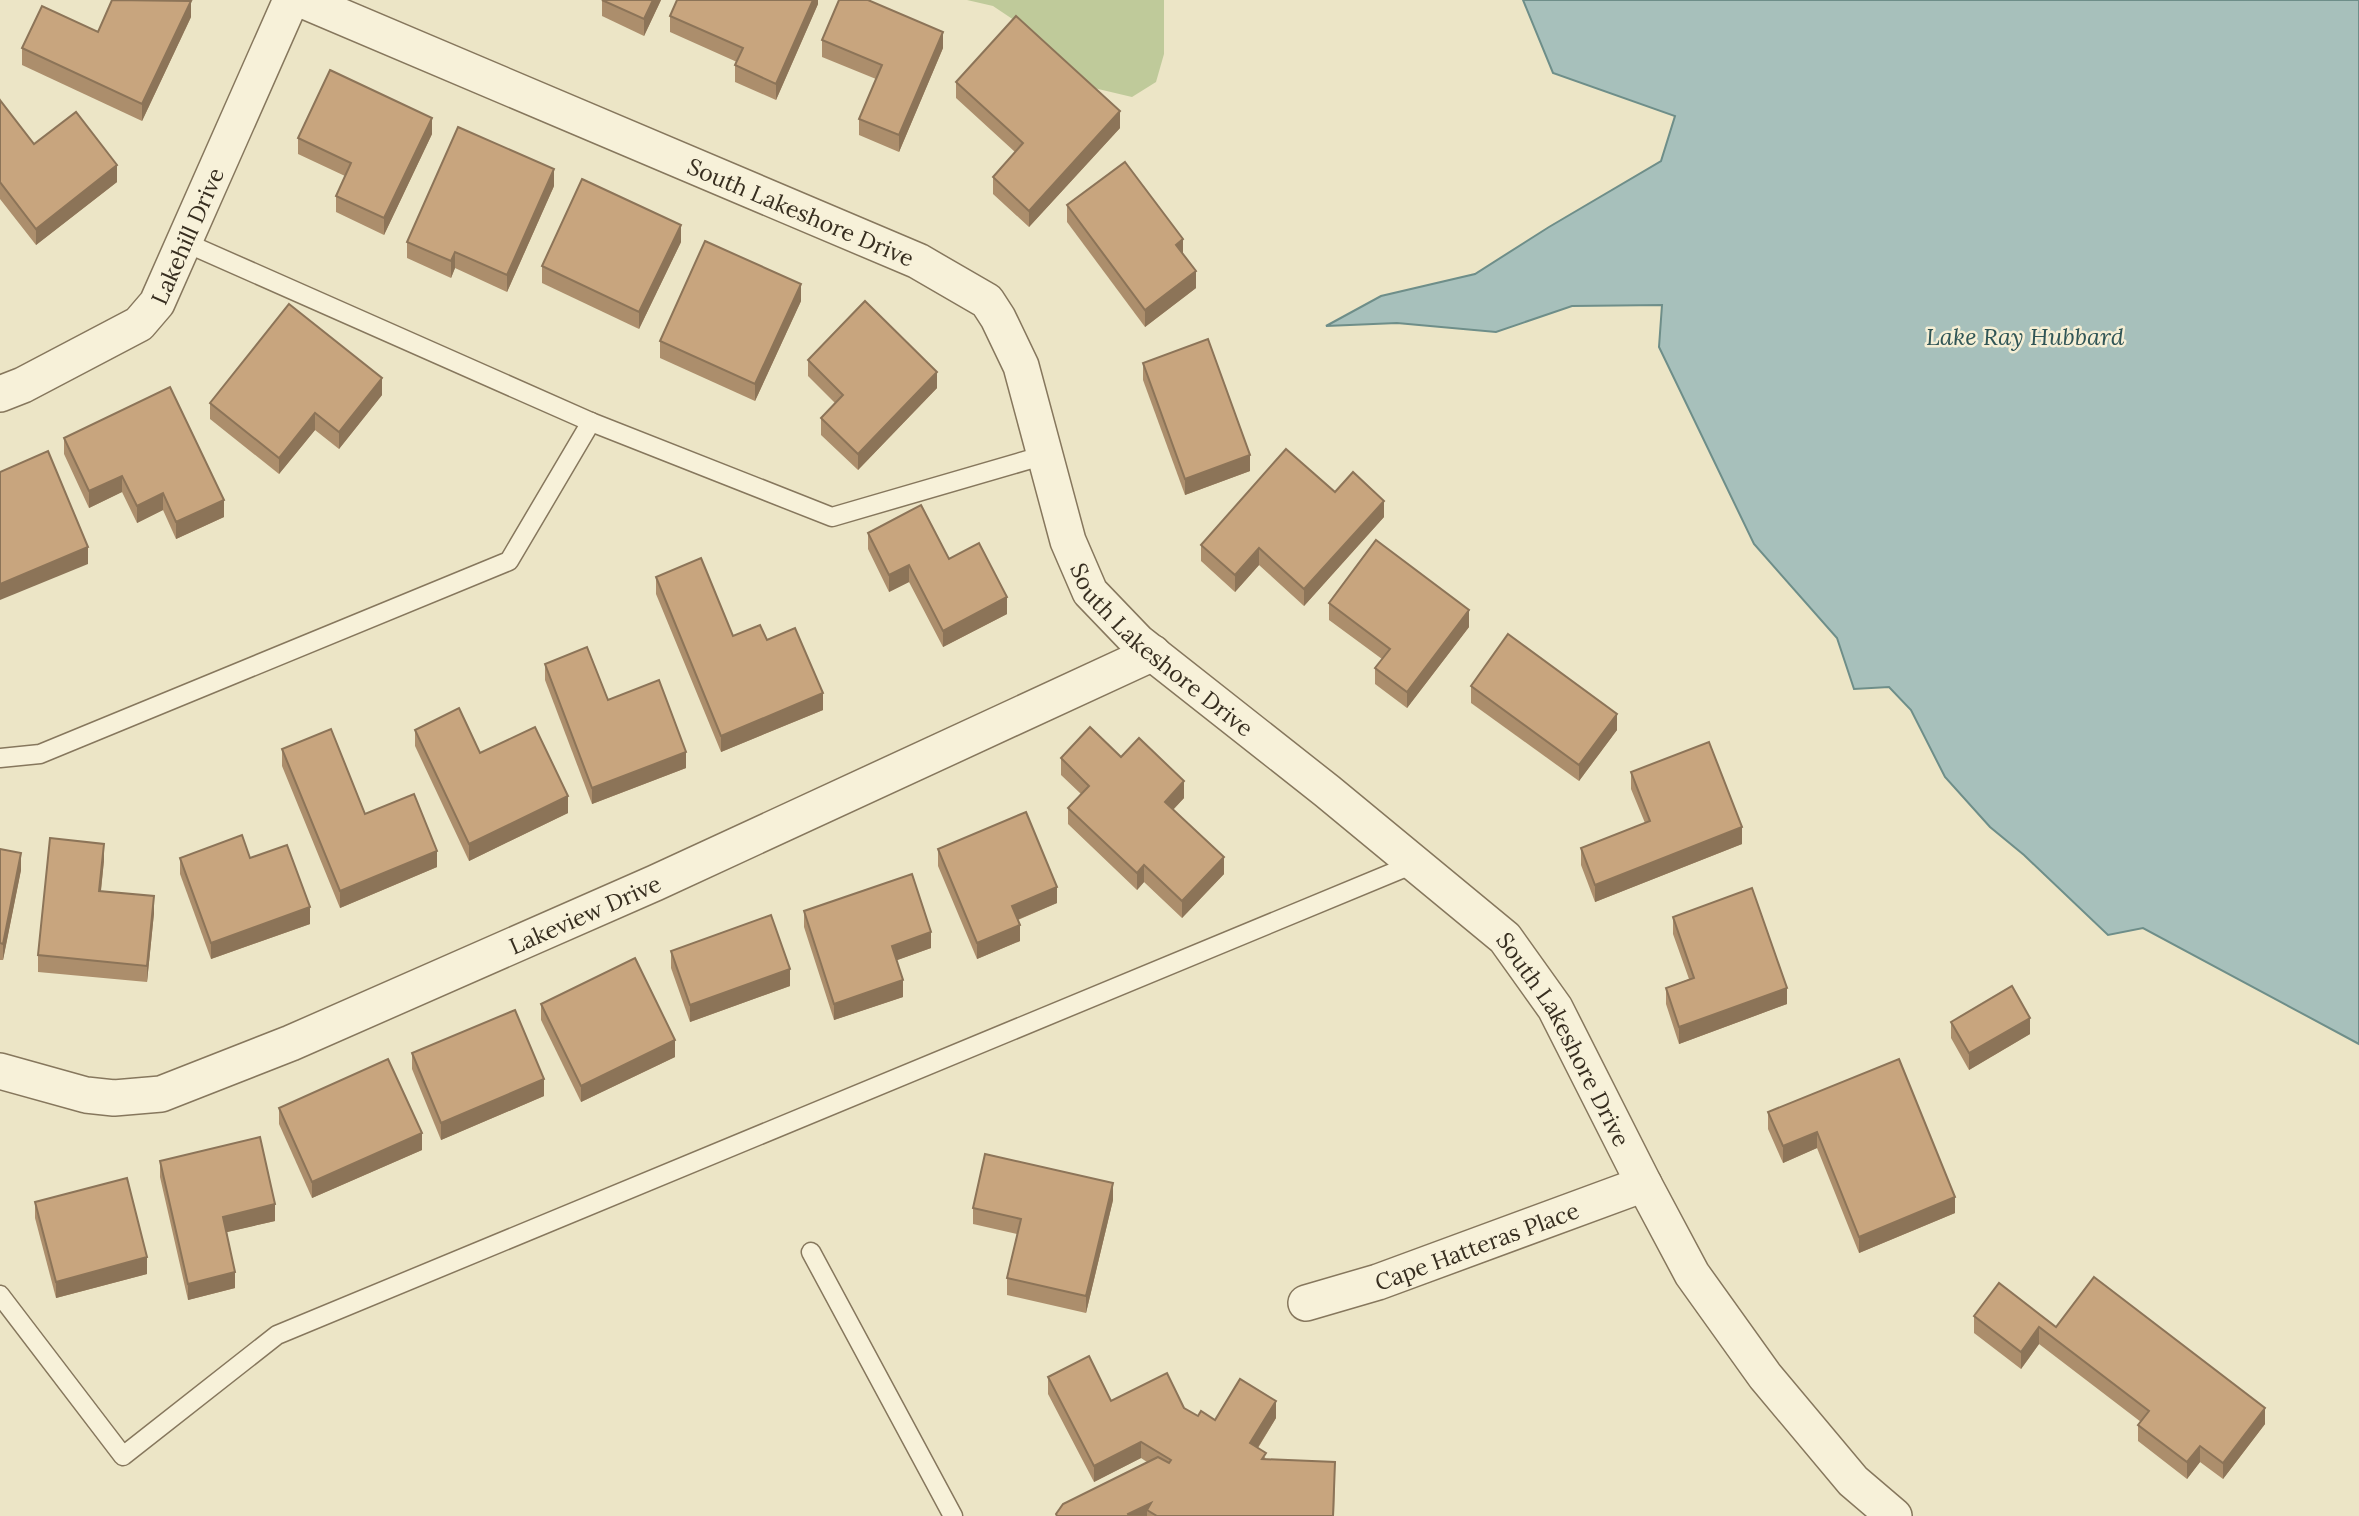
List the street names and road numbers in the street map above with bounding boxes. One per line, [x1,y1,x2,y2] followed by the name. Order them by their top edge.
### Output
[683,151,919,272] street label: South Lakeshore Drive
[144,163,230,309] street label: Lakehill Drive
[1065,558,1259,742] street label: South Lakeshore Drive
[504,868,665,960] street label: Lakeview Drive
[1491,926,1637,1151] street label: South Lakeshore Drive
[1371,1195,1582,1297] street label: Cape Hatteras Place

